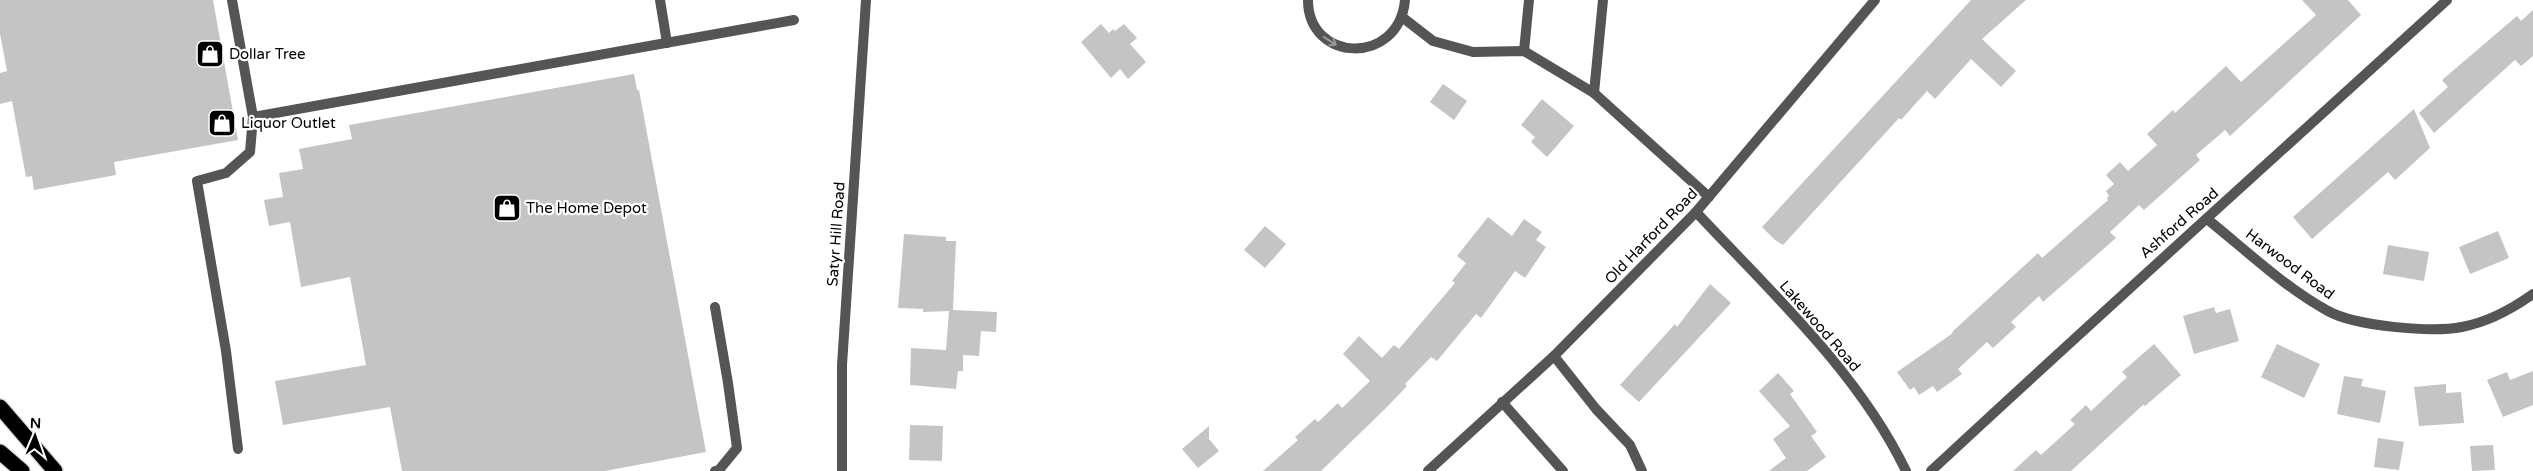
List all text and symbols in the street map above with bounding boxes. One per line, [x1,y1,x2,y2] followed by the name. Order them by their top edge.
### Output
[1323,35,1337,46] one-way arrow
[195,39,225,69] shop icon: Dollar Tree
[229,45,305,63] place label: Dollar Tree
[207,108,237,138] shop icon: Liquor Outlet
[241,114,336,132] place label: Liquor Outlet
[823,181,849,287] street label: Satyr Hill Road
[2136,184,2222,262] street label: Ashford Road
[1601,185,1701,287] street label: Old Harford Road
[492,193,522,223] shop icon: The Home Depot
[526,199,647,217] place label: The Home Depot
[2242,225,2338,303] street label: Harwood Road
[1776,277,1864,375] street label: Lakewood Road
[10,411,60,461] north arrow
[30,415,41,432] text: N

